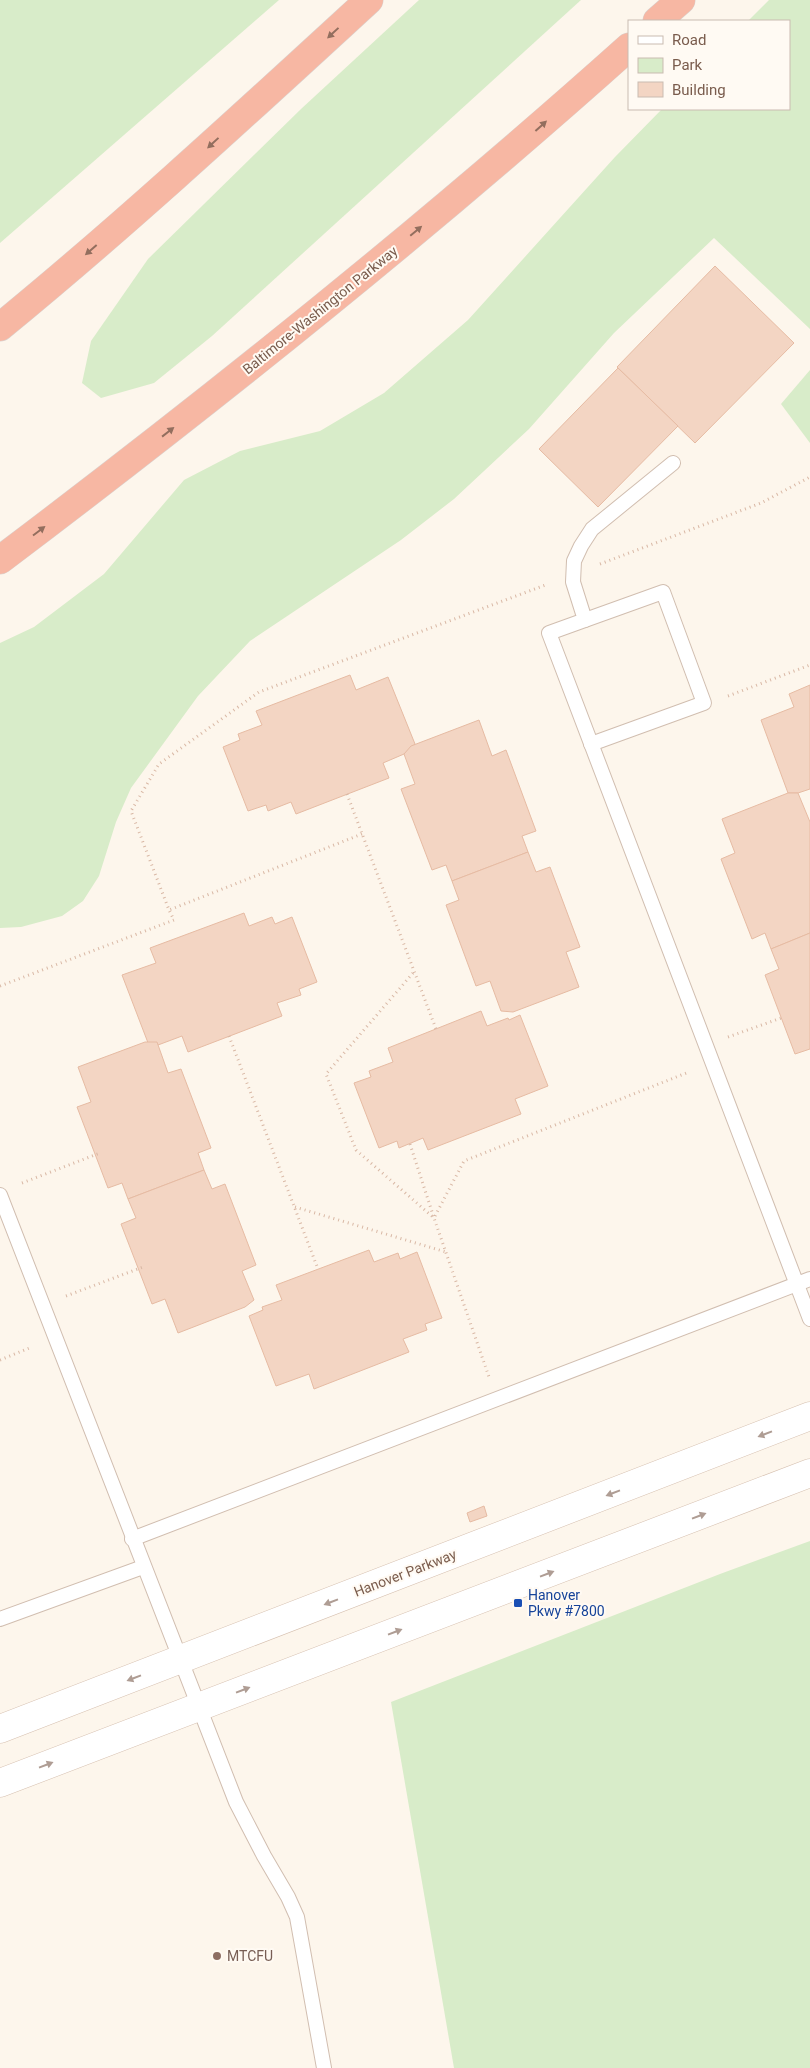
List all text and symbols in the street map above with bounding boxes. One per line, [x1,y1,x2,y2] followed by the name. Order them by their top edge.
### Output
[628,20,790,110] legend
[327,27,339,39] one-way arrow
[672,31,706,49] text: Road
[672,56,703,74] text: Park
[672,81,726,99] text: Building
[534,120,546,132] one-way arrow
[208,137,220,149] one-way arrow
[410,225,423,236] one-way arrow
[240,242,401,377] street label: Baltimore-Washington Parkway
[86,244,98,256] one-way arrow
[161,427,174,438] one-way arrow
[32,526,46,536] one-way arrow
[757,1431,772,1438] one-way arrow
[605,1489,620,1497] one-way arrow
[691,1512,706,1519] one-way arrow
[352,1546,459,1600] street label: Hanover Parkway
[540,1570,555,1578] one-way arrow
[528,1587,605,1619] place label: Hanover Pkwy #7800
[512,1597,524,1609] marker: Hanover Pkwy #7800
[323,1598,338,1606] one-way arrow
[388,1628,403,1636] one-way arrow
[126,1674,141,1682] one-way arrow
[236,1686,251,1694] one-way arrow
[38,1761,53,1768] one-way arrow
[227,1948,273,1964] place label: MTCFU
[211,1950,223,1962] marker: MTCFU

